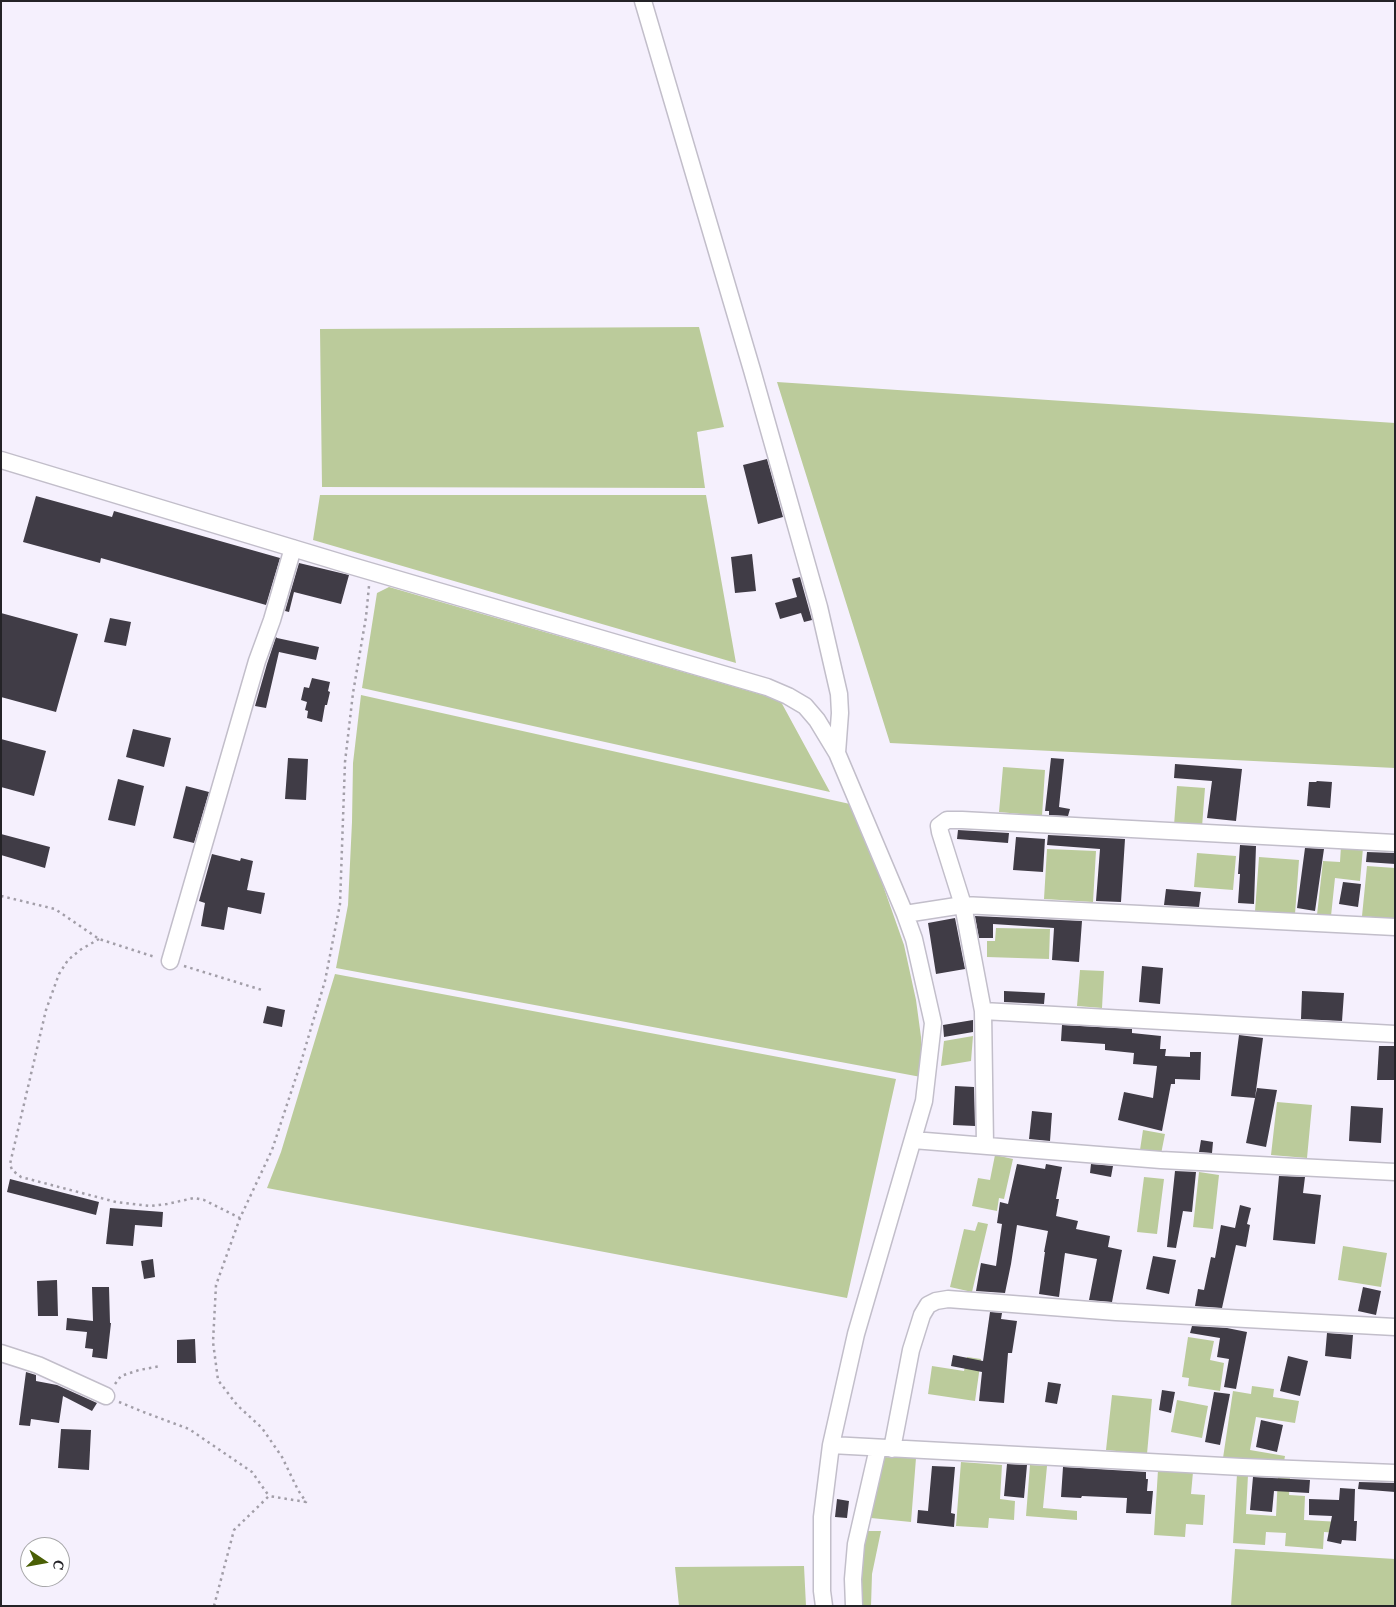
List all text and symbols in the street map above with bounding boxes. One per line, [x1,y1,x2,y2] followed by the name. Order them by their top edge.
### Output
[20,1537,70,1587] north arrow
[49,1558,69,1571] text: С

